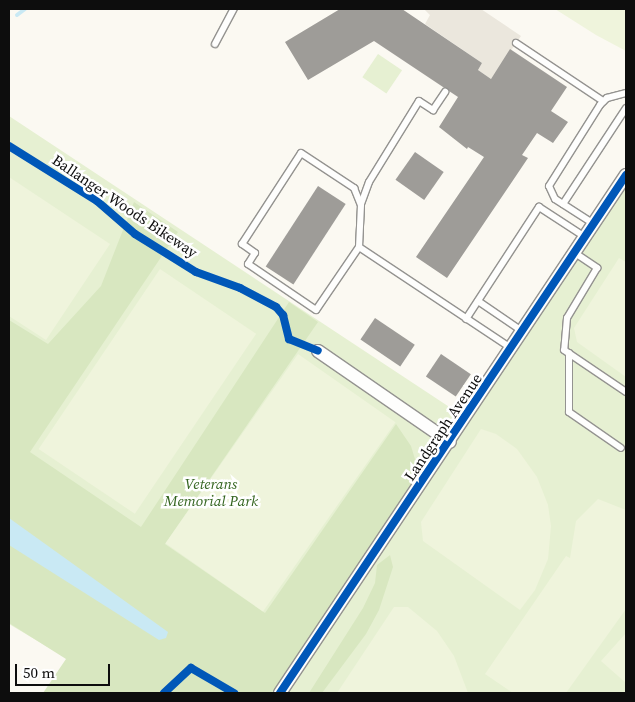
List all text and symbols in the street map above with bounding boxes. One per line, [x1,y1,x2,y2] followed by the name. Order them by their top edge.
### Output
[49,151,201,261] street label: Ballanger Woods Bikeway
[400,370,486,484] street label: Landgraph Avenue
[164,474,258,509] park label: Veterans Memorial Park
[18,654,112,686] scale bar
[23,662,55,683] text: 50 m

